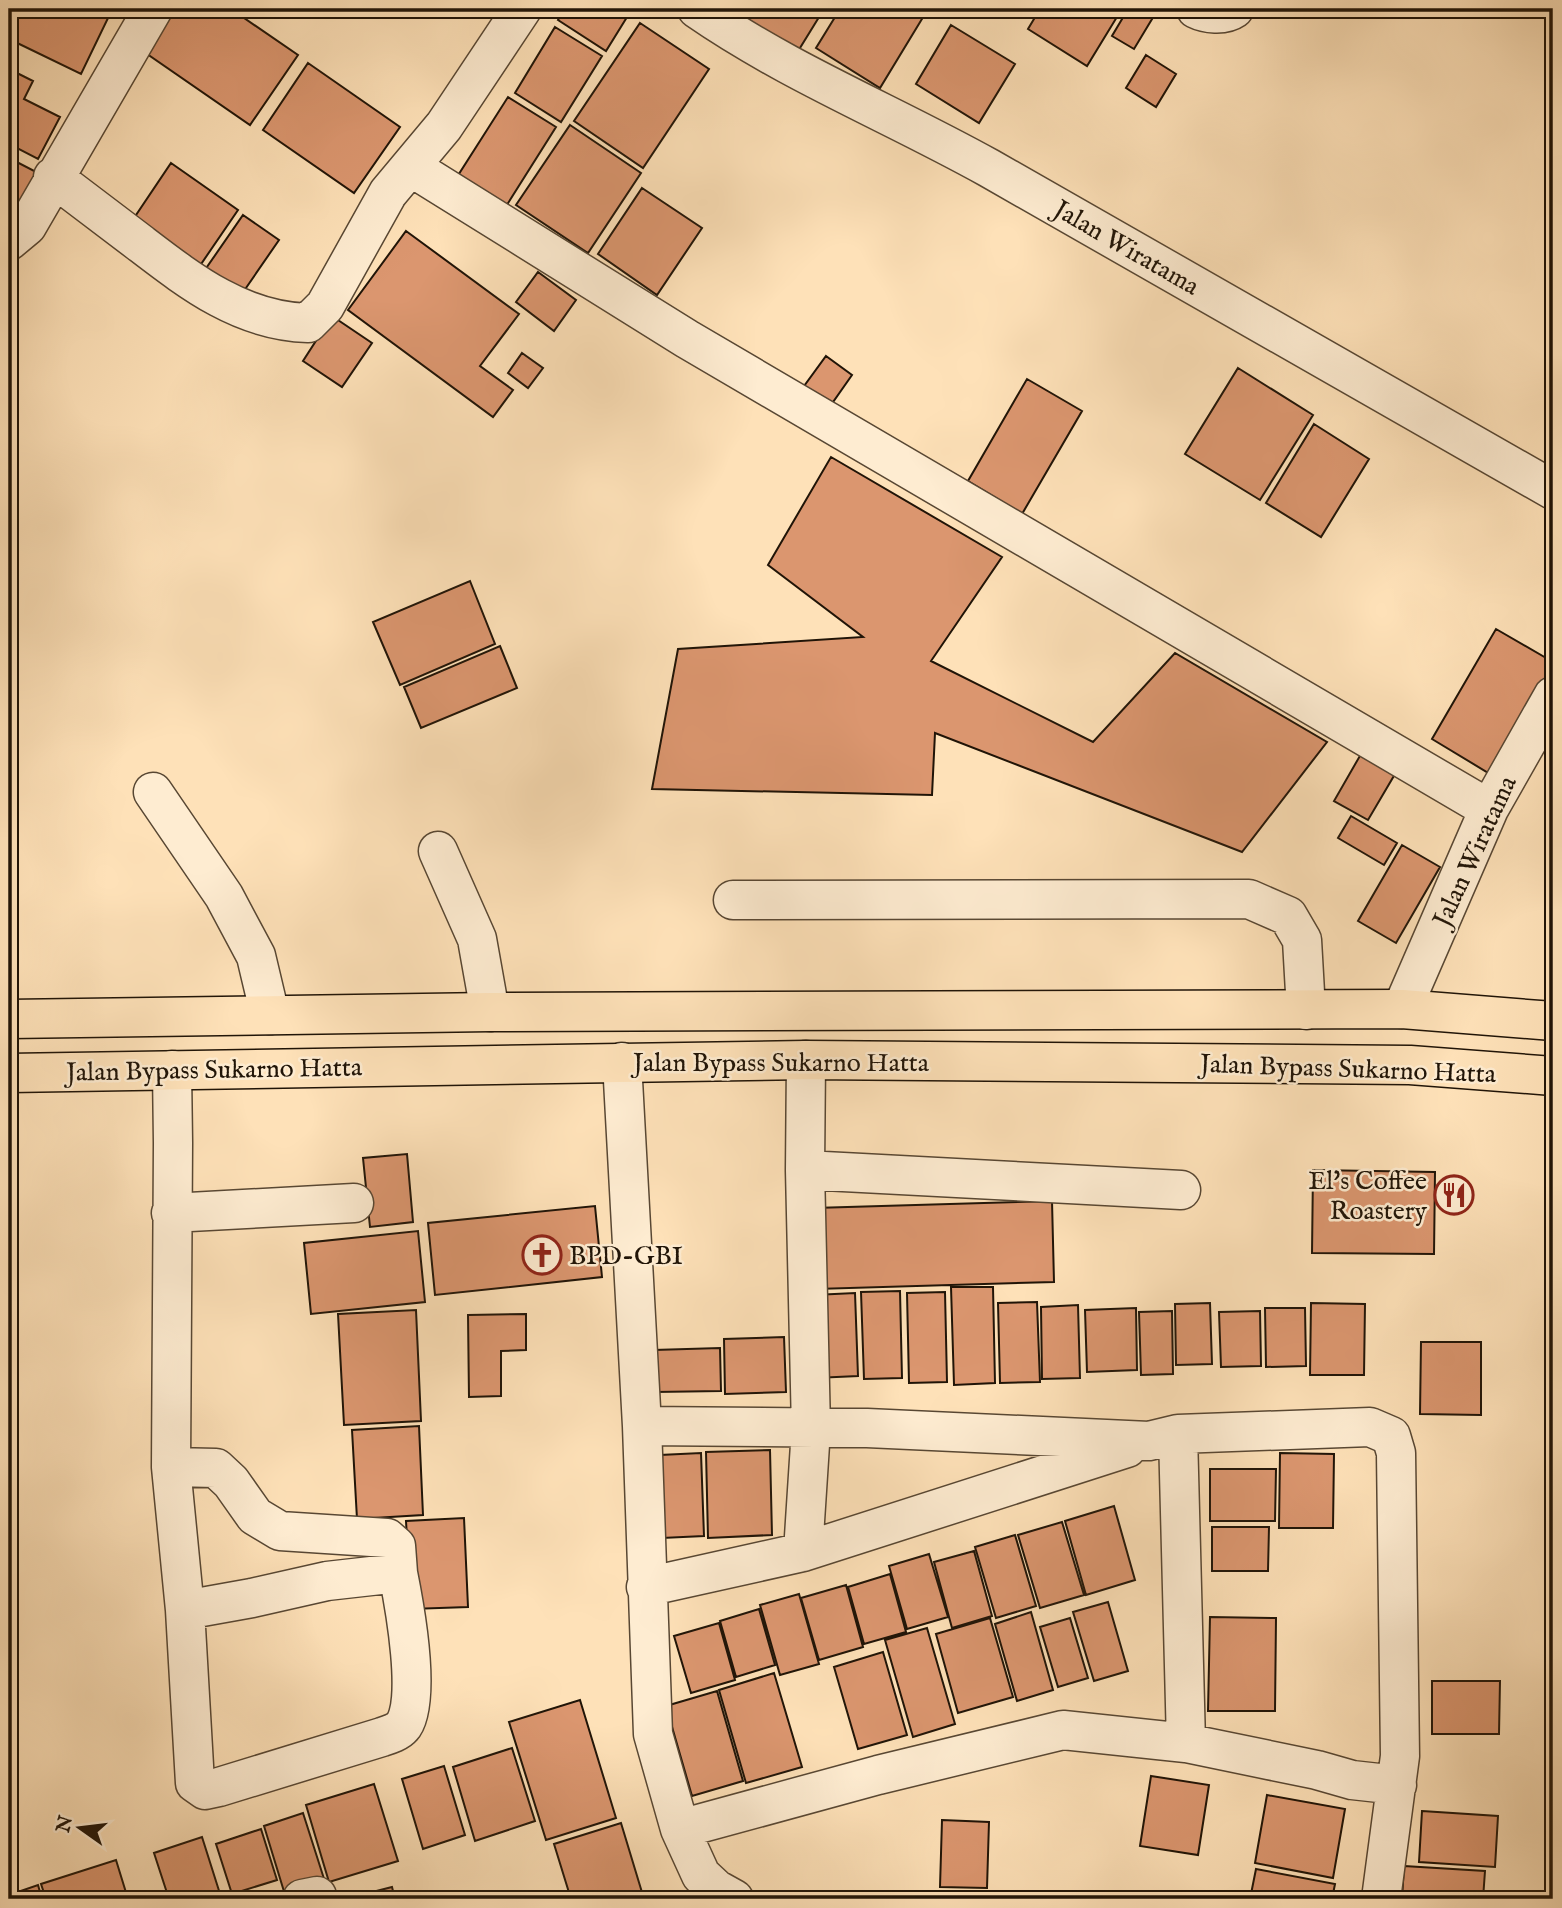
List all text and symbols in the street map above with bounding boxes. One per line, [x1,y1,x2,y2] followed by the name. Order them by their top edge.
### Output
[1045,192,1206,304] street label: Jalan Wiratama
[1425,770,1525,935] street label: Jalan Wiratama
[630,1047,930,1080] street label: Jalan Bypass Sukarno Hatta
[1196,1048,1497,1091] street label: Jalan Bypass Sukarno Hatta
[63,1051,363,1090] street label: Jalan Bypass Sukarno Hatta
[1308,1165,1427,1228] place label: El's Coffee Roastery
[1433,1174,1475,1216] restaurant icon: El's Coffee Roastery
[521,1234,563,1276] church icon: BPD-GBI
[569,1240,683,1273] place label: BPD-GBI
[46,1792,116,1862] north arrow
[52,1813,79,1836] text: N

